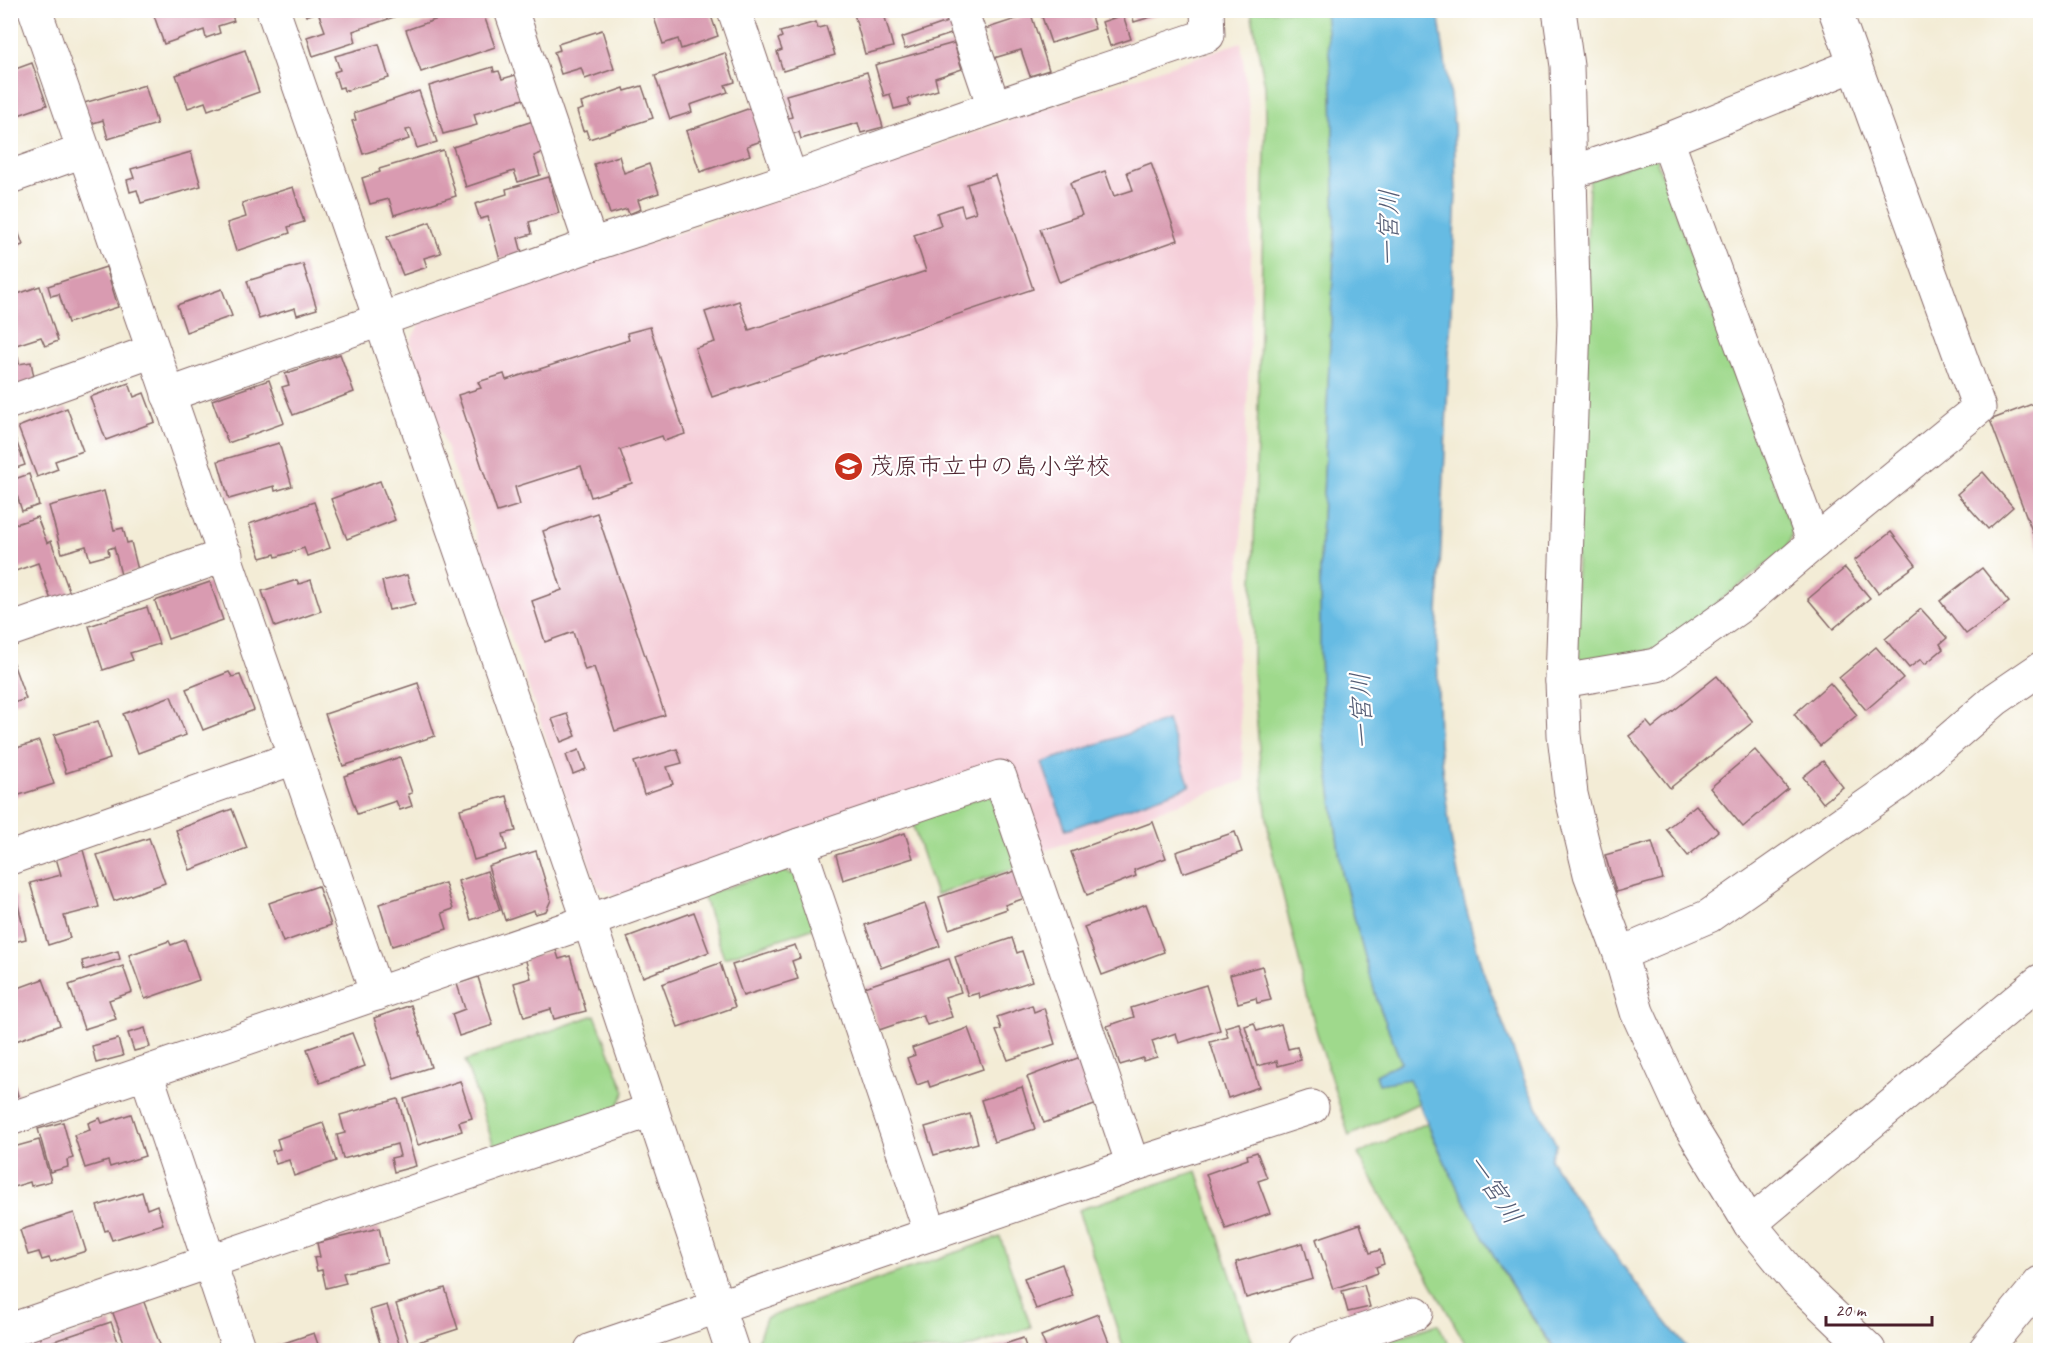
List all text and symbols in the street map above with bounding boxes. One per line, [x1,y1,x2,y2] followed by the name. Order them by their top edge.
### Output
[1371,189,1406,267] water label: 一宮川
[833,450,865,482] school or university icon: 茂原市立中の島小学校
[870,451,1110,481] place label: 茂原市立中の島小学校
[1344,671,1379,751] water label: 一宮川
[1459,1148,1530,1231] water label: 一宮川
[1826,1289,1932,1327] scale bar
[1835,1299,1868,1321] text: 20 m

